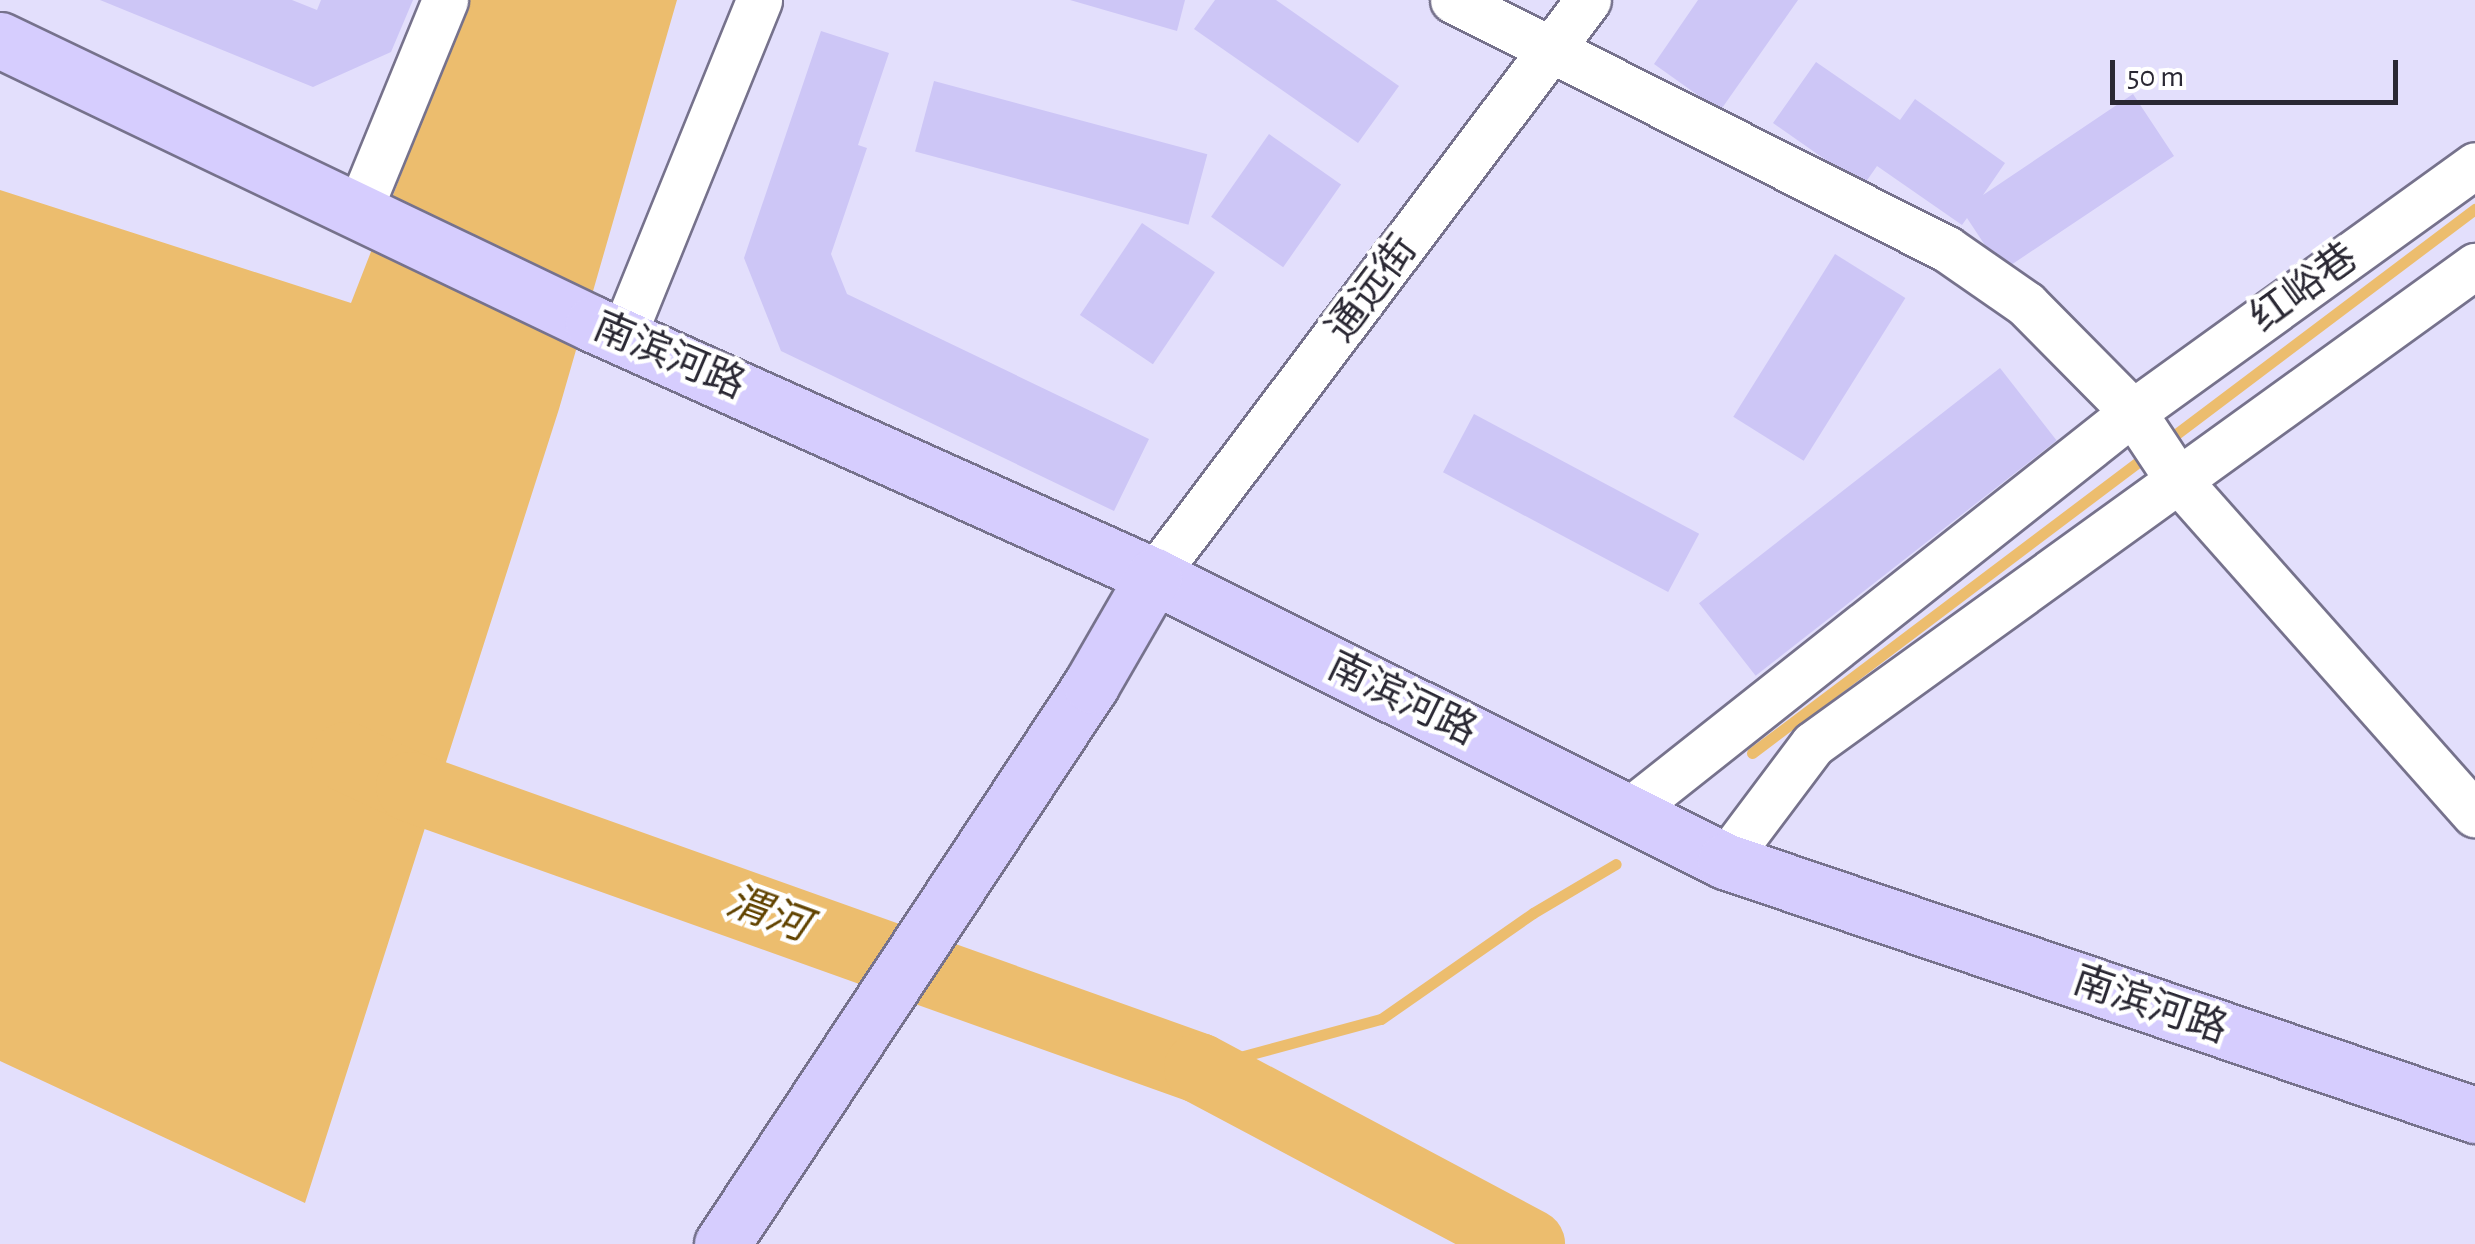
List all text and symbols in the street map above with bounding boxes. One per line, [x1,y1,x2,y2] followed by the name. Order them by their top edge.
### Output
[2115,40,2402,102] scale bar
[2127,62,2184,92] text: 50 m
[1317,227,1427,351] street label: 通远街
[2241,233,2367,343] street label: 红峪巷
[586,303,752,409] street label: 南滨河路
[1320,642,1484,756] street label: 南滨河路
[720,876,816,952] water label: 渭河
[2067,956,2233,1054] street label: 南滨河路

